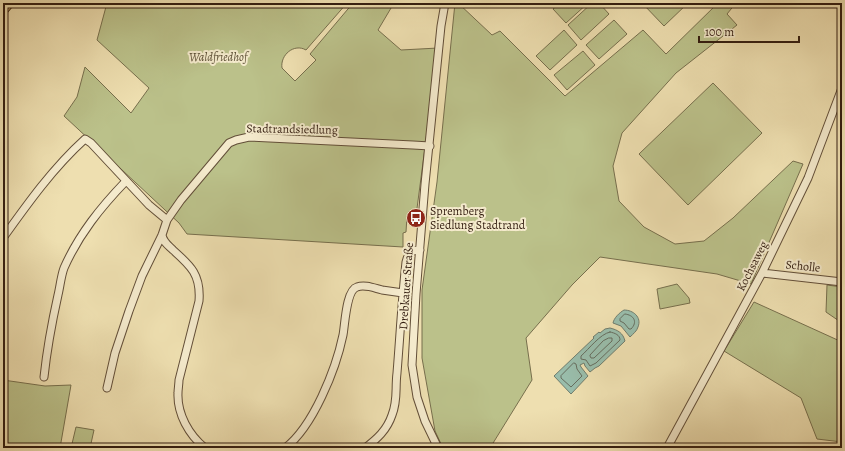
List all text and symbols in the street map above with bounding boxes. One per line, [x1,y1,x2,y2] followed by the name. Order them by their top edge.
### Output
[699,18,799,44] scale bar
[705,24,734,40] text: 100 m
[189,49,250,65] park label: Waldfriedhof
[246,120,338,138] street label: Stadtrandsiedlung
[430,203,526,233] place label: Spremberg Siedlung Stadtrand
[405,207,427,229] bus stop icon: Spremberg Siedlung Stadtrand
[733,238,771,294] street label: Kochsaweg
[395,242,417,330] street label: Drebkauer Straße
[785,256,821,276] street label: Scholle

